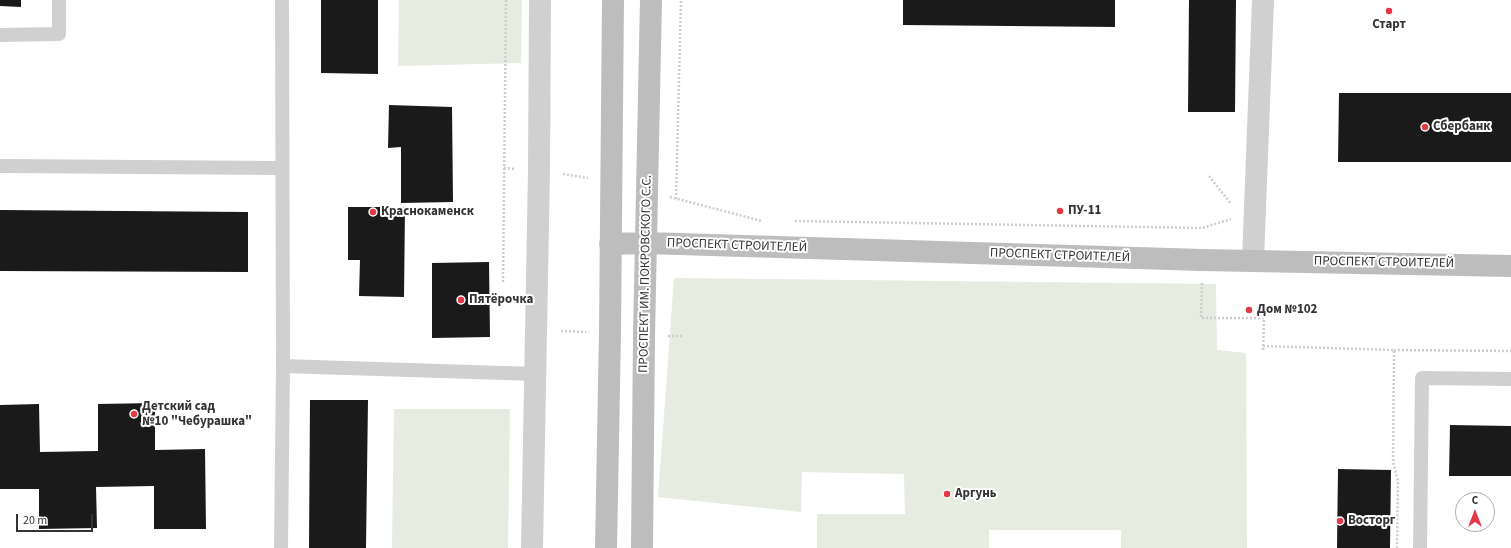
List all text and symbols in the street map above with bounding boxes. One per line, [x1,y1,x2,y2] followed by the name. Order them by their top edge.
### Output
[1384,6,1394,16] marker: Старт
[1372,17,1406,33] place label: Старт
[1433,119,1490,135] place label: Сбербанк
[1420,122,1430,132] marker: Сбербанк
[636,175,656,373] street label: ПРОСПЕКТ ИМ. ПОКРОВСКОГО С.С.
[1068,203,1101,219] place label: ПУ-11
[381,204,474,220] place label: Краснокаменск
[1055,206,1065,216] marker: ПУ-11
[368,207,378,217] marker: Краснокаменск
[667,236,807,256] street label: ПРОСПЕКТ СТРОИТЕЛЕЙ
[990,246,1130,266] street label: ПРОСПЕКТ СТРОИТЕЛЕЙ
[1314,254,1454,272] street label: ПРОСПЕКТ СТРОИТЕЛЕЙ
[469,292,533,308] place label: Пятёрочка
[456,295,466,305] marker: Пятёрочка
[1257,302,1317,318] place label: Дом №102
[1244,305,1254,315] marker: Дом №102
[142,399,252,430] place label: Детский сад №10 "Чебурашка"
[129,409,139,419] marker: Детский сад №10 "Чебурашка"
[955,486,996,502] place label: Аргунь
[942,489,952,499] marker: Аргунь
[1455,492,1495,532] north arrow
[1472,493,1478,508] text: С
[18,506,95,532] scale bar
[23,512,47,529] text: 20 m
[1348,513,1395,529] place label: Восторг
[1335,516,1345,526] marker: Восторг

